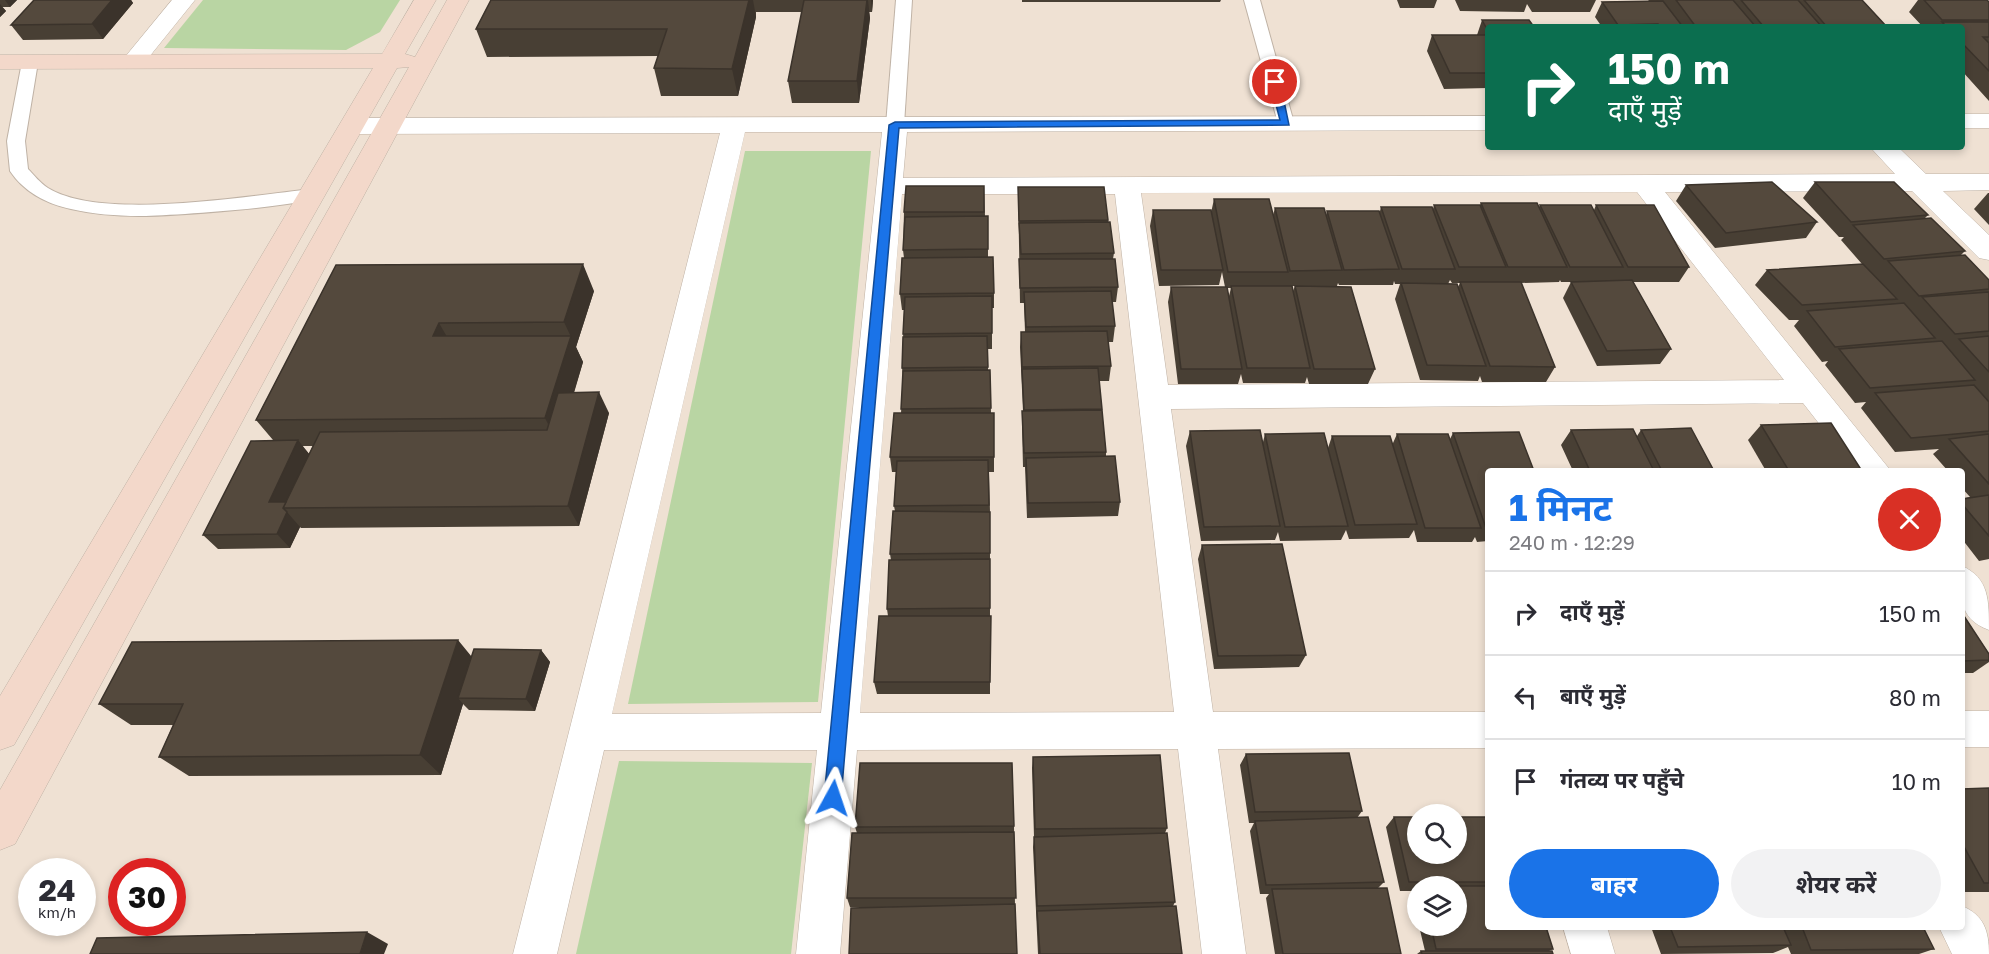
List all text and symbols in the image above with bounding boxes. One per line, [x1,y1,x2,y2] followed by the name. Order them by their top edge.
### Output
[1608,43,1730,93] text: 150 m
[1509,48,1587,126] icon: right
[1249,56,1300,107] pin
[1258,65,1291,98] icon: arrive
[1608,94,1682,126] text: दाएँ मुड़ें
[1509,486,1612,529] text: 1 मिनट
[1878,488,1941,551] button: close
[1509,530,1635,554] text: 240 m · 12:29
[1509,597,1542,630] icon: right
[1560,598,1625,625] text: दाएँ मुड़ें
[1879,600,1941,627] text: 150 m
[1509,681,1542,714] icon: left
[1560,682,1626,709] text: बाएँ मुड़ें
[1889,684,1941,711] text: 80 m
[1509,765,1542,798] icon: arrive
[801,766,865,830] position arrow
[1560,766,1684,793] text: गंतव्य पर पहुँचे
[1892,768,1941,795] text: 10 m
[1407,804,1467,936] map controls
[1407,804,1467,864] button: search
[1509,849,1719,918] button: बाहर
[1731,849,1941,918] button: शेयर करें
[108,858,186,936] speed limit sign: 30
[38,872,76,908] text: 24
[1407,876,1467,936] button: layers
[38,903,76,921] text: km/h

